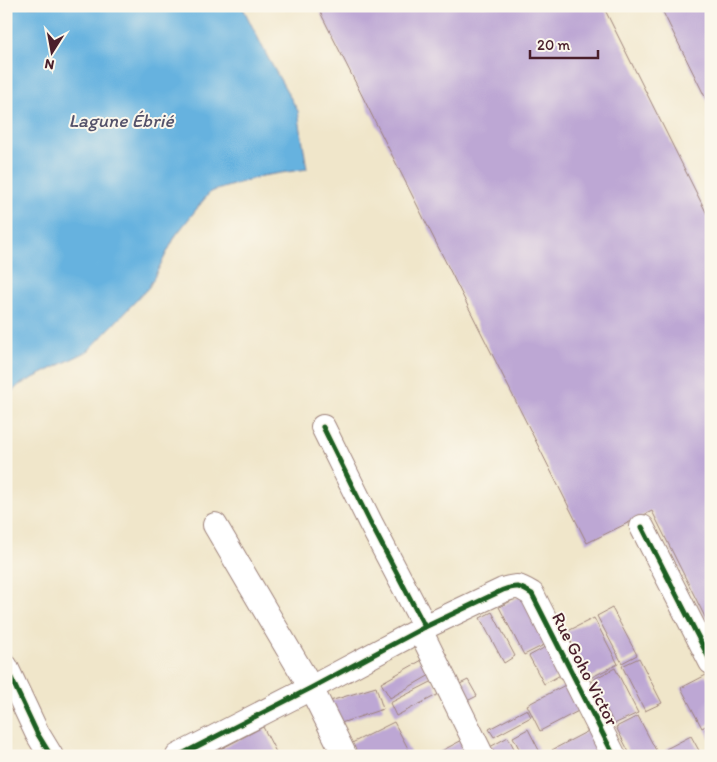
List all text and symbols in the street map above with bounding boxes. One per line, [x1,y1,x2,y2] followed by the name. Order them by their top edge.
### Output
[28,28,78,78] north arrow
[530,28,597,60] scale bar
[537,36,571,54] text: 20 m
[43,55,56,74] text: N
[68,109,174,132] water label: Lagune Ébrié
[547,609,623,730] street label: Rue Goho Victor

